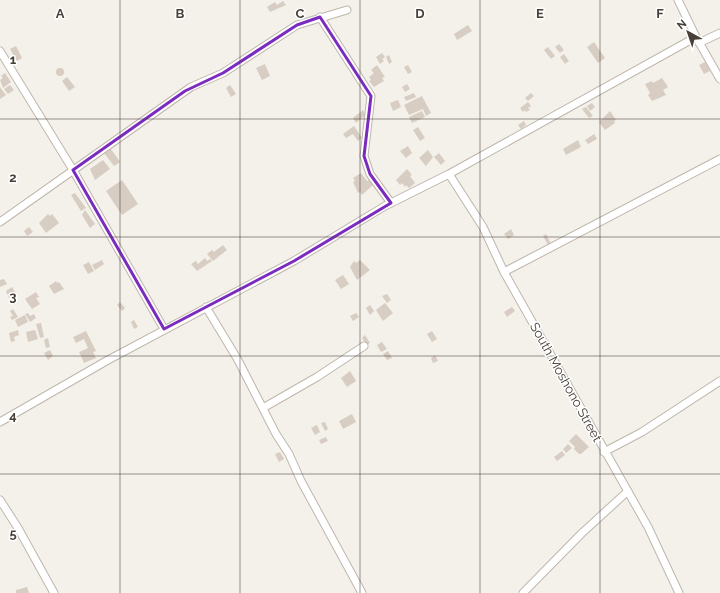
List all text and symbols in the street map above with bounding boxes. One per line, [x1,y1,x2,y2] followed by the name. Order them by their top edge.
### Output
[56,6,65,21] text: A
[176,6,185,21] text: B
[296,6,305,21] text: C
[415,6,425,21] text: D
[536,6,544,21] text: E
[656,6,664,21] text: F
[668,12,708,52] north arrow
[674,17,689,32] text: N
[10,52,17,67] text: 1
[9,170,17,185] text: 2
[9,289,17,304] text: 3
[527,320,605,445] street label: South Moshono Street
[9,408,17,423] text: 4
[9,526,17,541] text: 5

